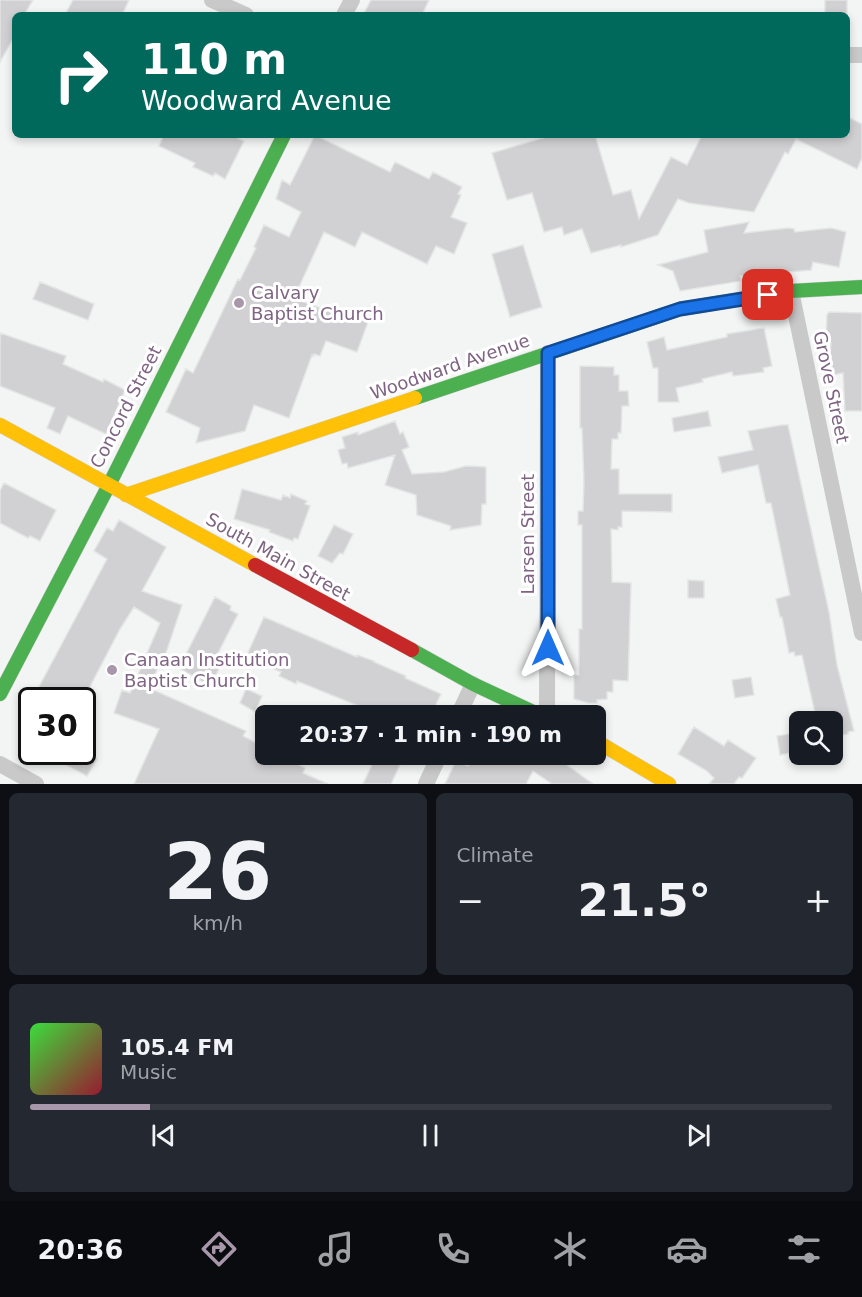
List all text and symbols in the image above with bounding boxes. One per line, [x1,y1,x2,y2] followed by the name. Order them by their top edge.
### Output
[141,35,287,84] text: 110 m
[42,36,120,114] icon: right
[141,85,392,116] text: Woodward Avenue
[742,269,793,320] pin
[751,278,784,311] icon: arrive
[251,282,384,324] place label: Calvary Baptist Church
[232,296,246,310] marker: Calvary Baptist Church
[367,329,532,404] street label: Woodward Avenue
[809,329,854,445] street label: Grove Street
[86,342,166,472] street label: Concord Street
[517,474,538,594] street label: Larsen Street
[203,508,354,605] street label: South Main Street
[516,616,580,680] position arrow
[124,649,289,691] place label: Canaan Institution Baptist Church
[105,663,119,677] marker: Canaan Institution Baptist Church
[18,687,96,765] speed limit sign: 30
[789,711,843,765] map controls
[789,711,843,765] button: search
[299,722,562,747] text: 20:37 · 1 min · 190 m
[163,827,272,917] text: 26
[457,843,533,867] text: Climate
[577,874,711,927] text: 21.5°
[457,881,484,920] text: −
[804,881,832,920] text: +
[193,911,243,935] text: km/h
[120,1035,234,1060] text: 105.4 FM
[120,1060,177,1084] text: Music
[147,1119,180,1152] icon: previous
[414,1119,447,1152] icon: pause
[682,1119,715,1152] icon: next
[198,1228,240,1270] icon: directions
[315,1228,357,1270] icon: music
[432,1228,474,1270] icon: phone
[549,1228,591,1270] icon: climate
[666,1228,708,1270] icon: car
[783,1228,825,1270] icon: filters
[37,1234,123,1265] text: 20:36

